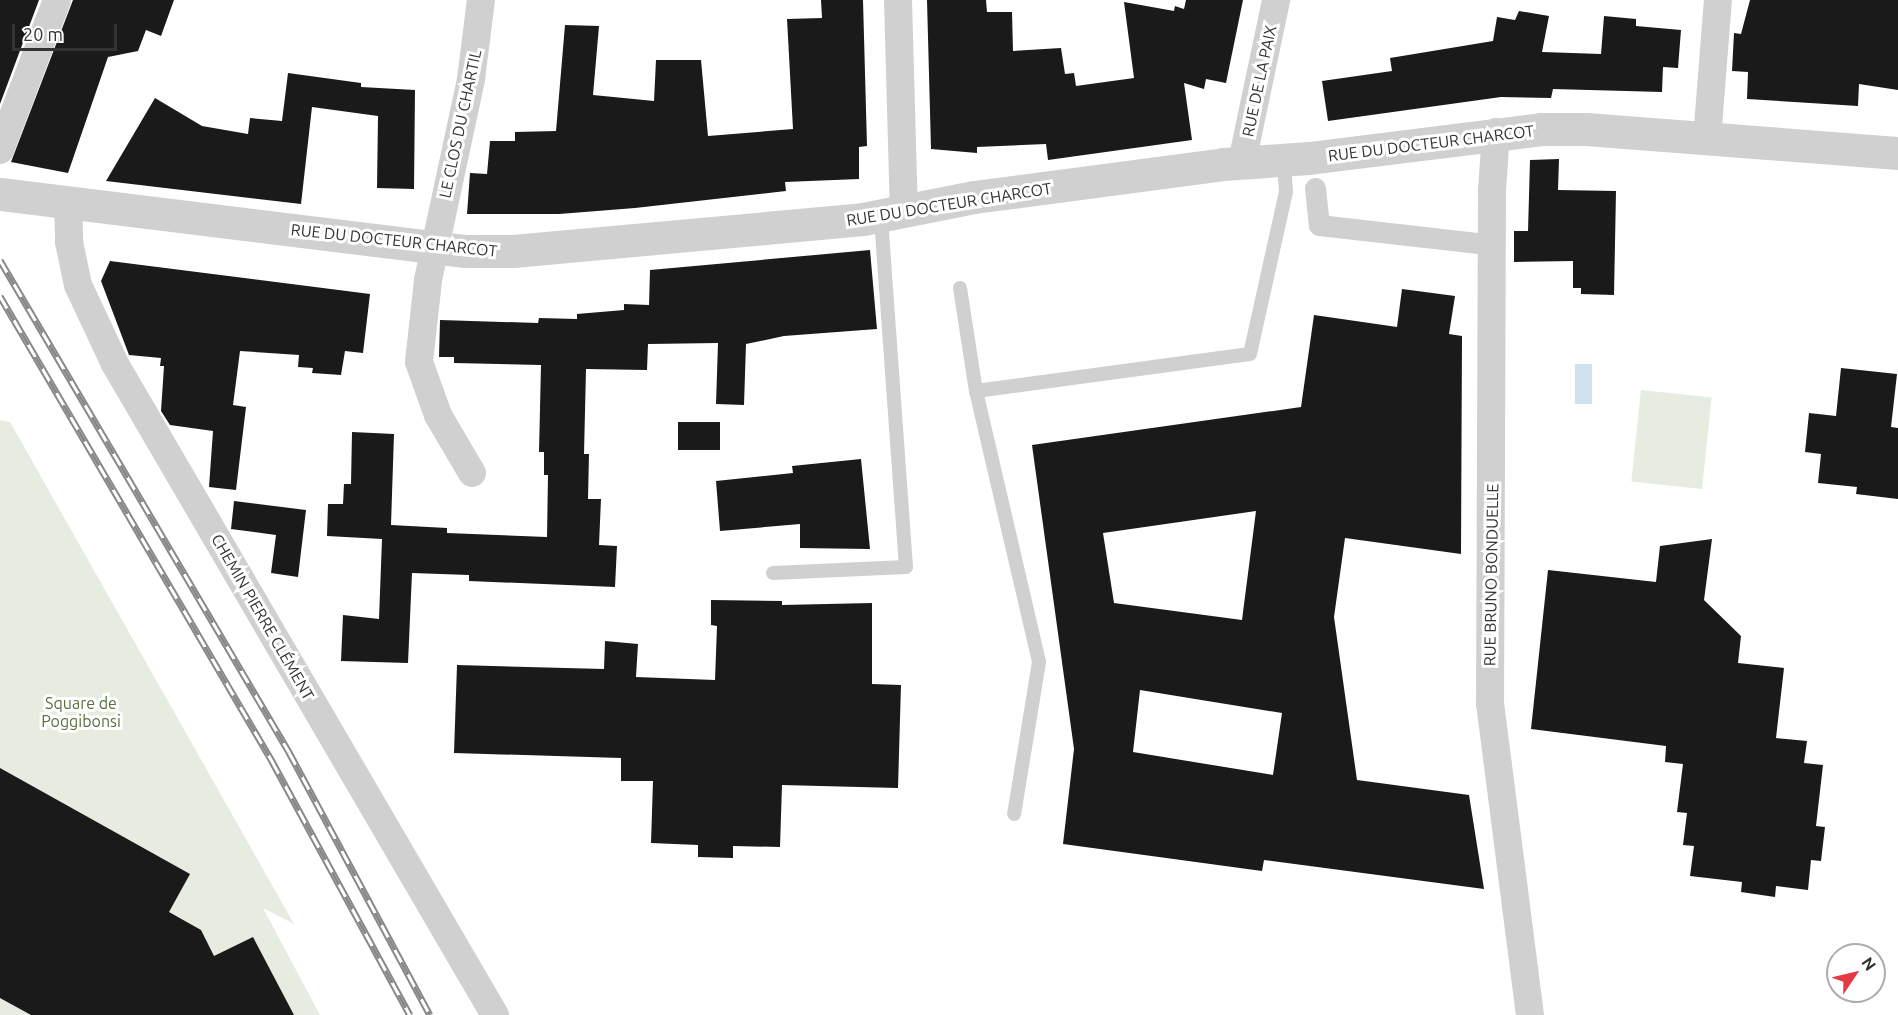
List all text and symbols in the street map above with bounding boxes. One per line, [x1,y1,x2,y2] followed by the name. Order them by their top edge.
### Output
[15,12,120,50] scale bar
[23,24,63,44] text: 20 m
[1238,24,1280,138] street label: RUE DE LA PAIX
[435,48,485,200] street label: LE CLOS DU CHARTIL
[1327,121,1535,165] street label: RUE DU DOCTEUR CHARCOT
[845,178,1053,230] street label: RUE DU DOCTEUR CHARCOT
[290,220,498,260] street label: RUE DU DOCTEUR CHARCOT
[1480,484,1502,666] street label: RUE BRUNO BONDUELLE
[208,531,318,703] street label: CHEMIN PIERRE CLÉMENT
[41,693,121,731] park label: Square de Poggibonsi
[1826,943,1886,1003] north arrow
[1858,954,1880,974] text: N

